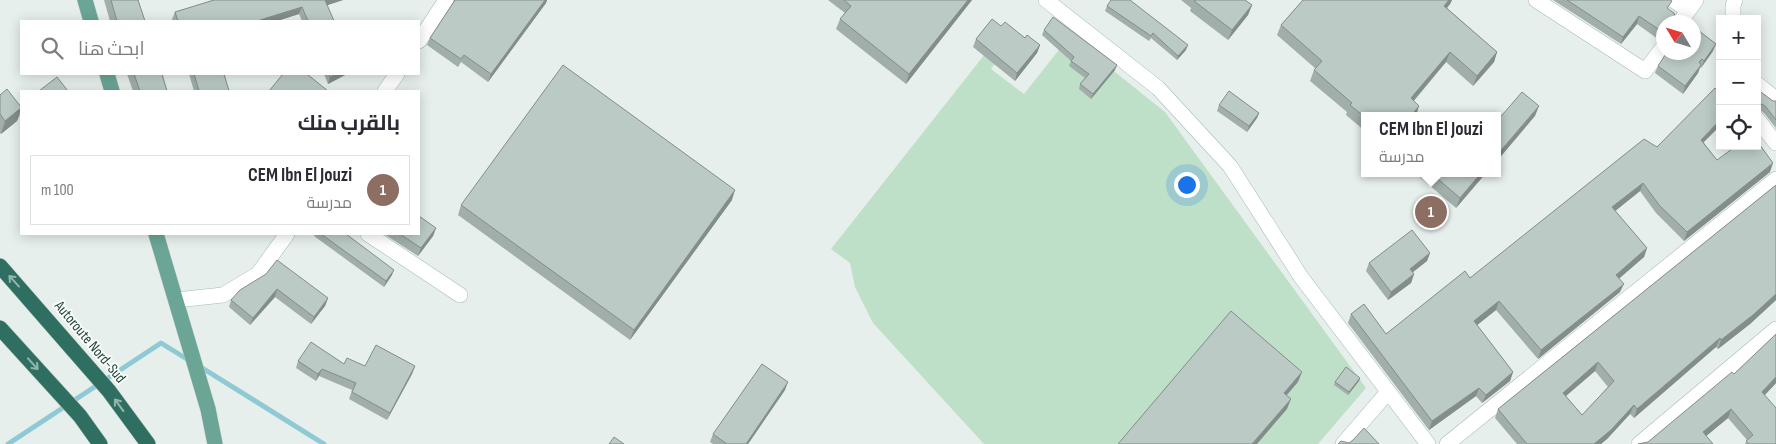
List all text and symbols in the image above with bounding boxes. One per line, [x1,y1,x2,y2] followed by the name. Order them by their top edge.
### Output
[1656,15,1701,60] north arrow
[1716,15,1761,150] map controls
[1716,15,1761,60] button: +
[20,20,420,75] search box
[38,34,66,62] icon: search
[78,38,145,61] text: ابحث هنا
[1716,60,1761,105] button: −
[1716,105,1761,150] button: locate
[298,111,400,136] text: بالقرب منك
[1361,112,1501,177] popup
[1379,118,1483,141] text: CEM Ibn El Jouzi
[1379,148,1425,167] text: مدرسة
[248,164,352,187] text: CEM Ibn El Jouzi
[1174,172,1200,198] your location
[41,181,74,200] text: 100 m
[380,181,386,200] text: 1
[1415,193,1447,231] pin: 1
[306,194,352,213] text: مدرسة
[9,274,20,287] one-way arrow
[50,296,130,387] street label: Autoroute Nord-Sud
[27,358,39,371] one-way arrow
[114,398,124,412] one-way arrow

